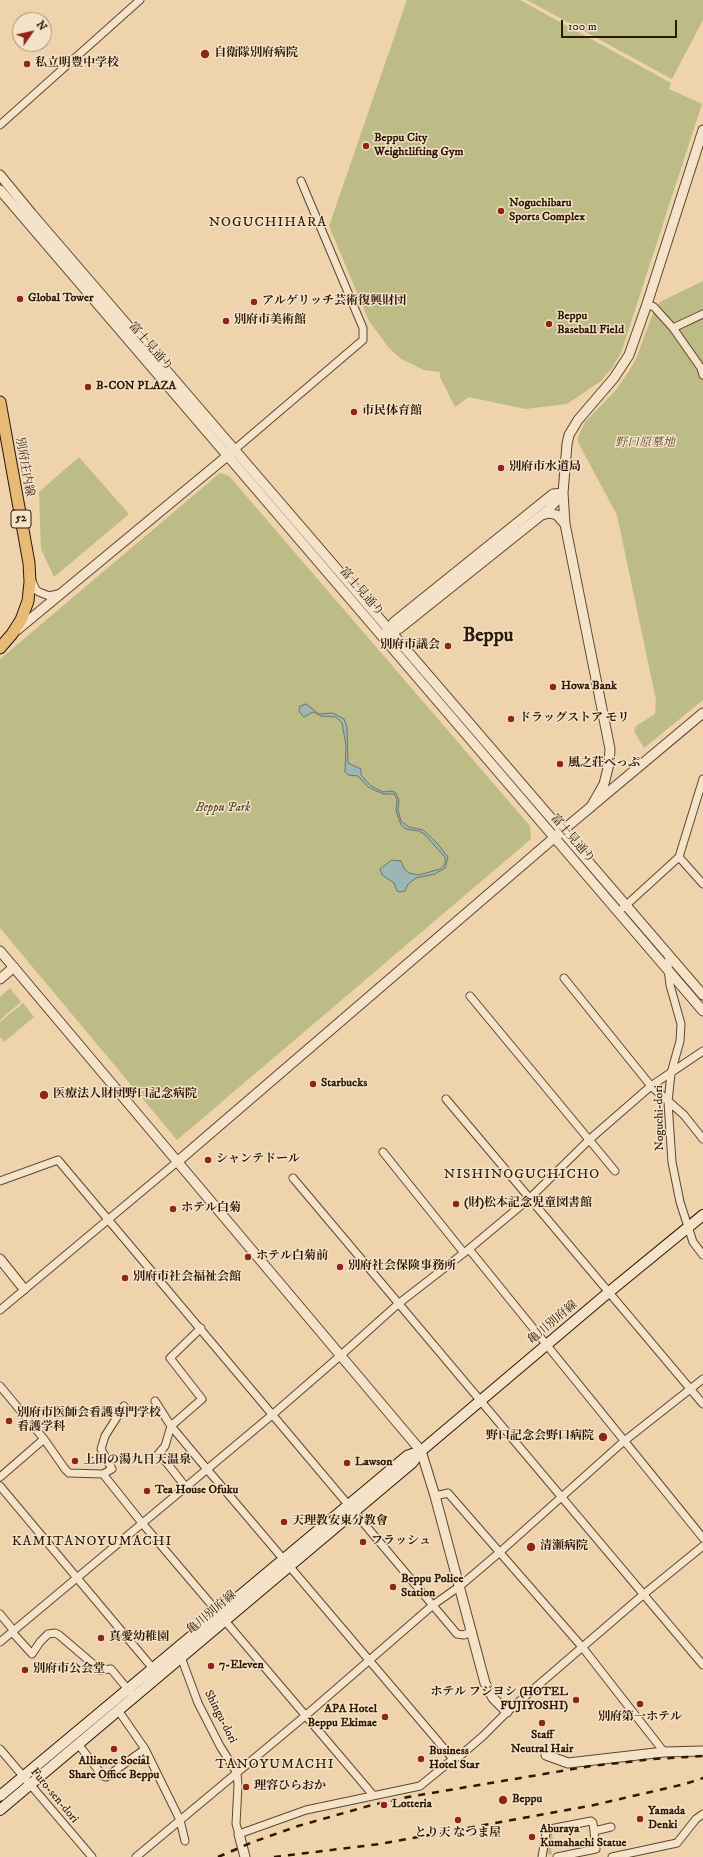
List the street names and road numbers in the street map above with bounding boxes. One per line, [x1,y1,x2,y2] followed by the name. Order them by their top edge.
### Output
[125,320,175,374] street label: 富士見通り
[12,436,36,498] street label: 別府庄内線
[11,510,31,528] road number: 52
[336,565,386,619] street label: 富士見通り
[547,812,597,866] street label: 富士見通り
[652,1085,668,1151] street label: Noguchi-dori
[525,1298,581,1348] street label: 亀川別府線
[184,1588,240,1638] street label: 亀川別府線
[200,1688,240,1746] street label: Shingu-dori
[27,1766,81,1826] street label: Furo-sen-dori

